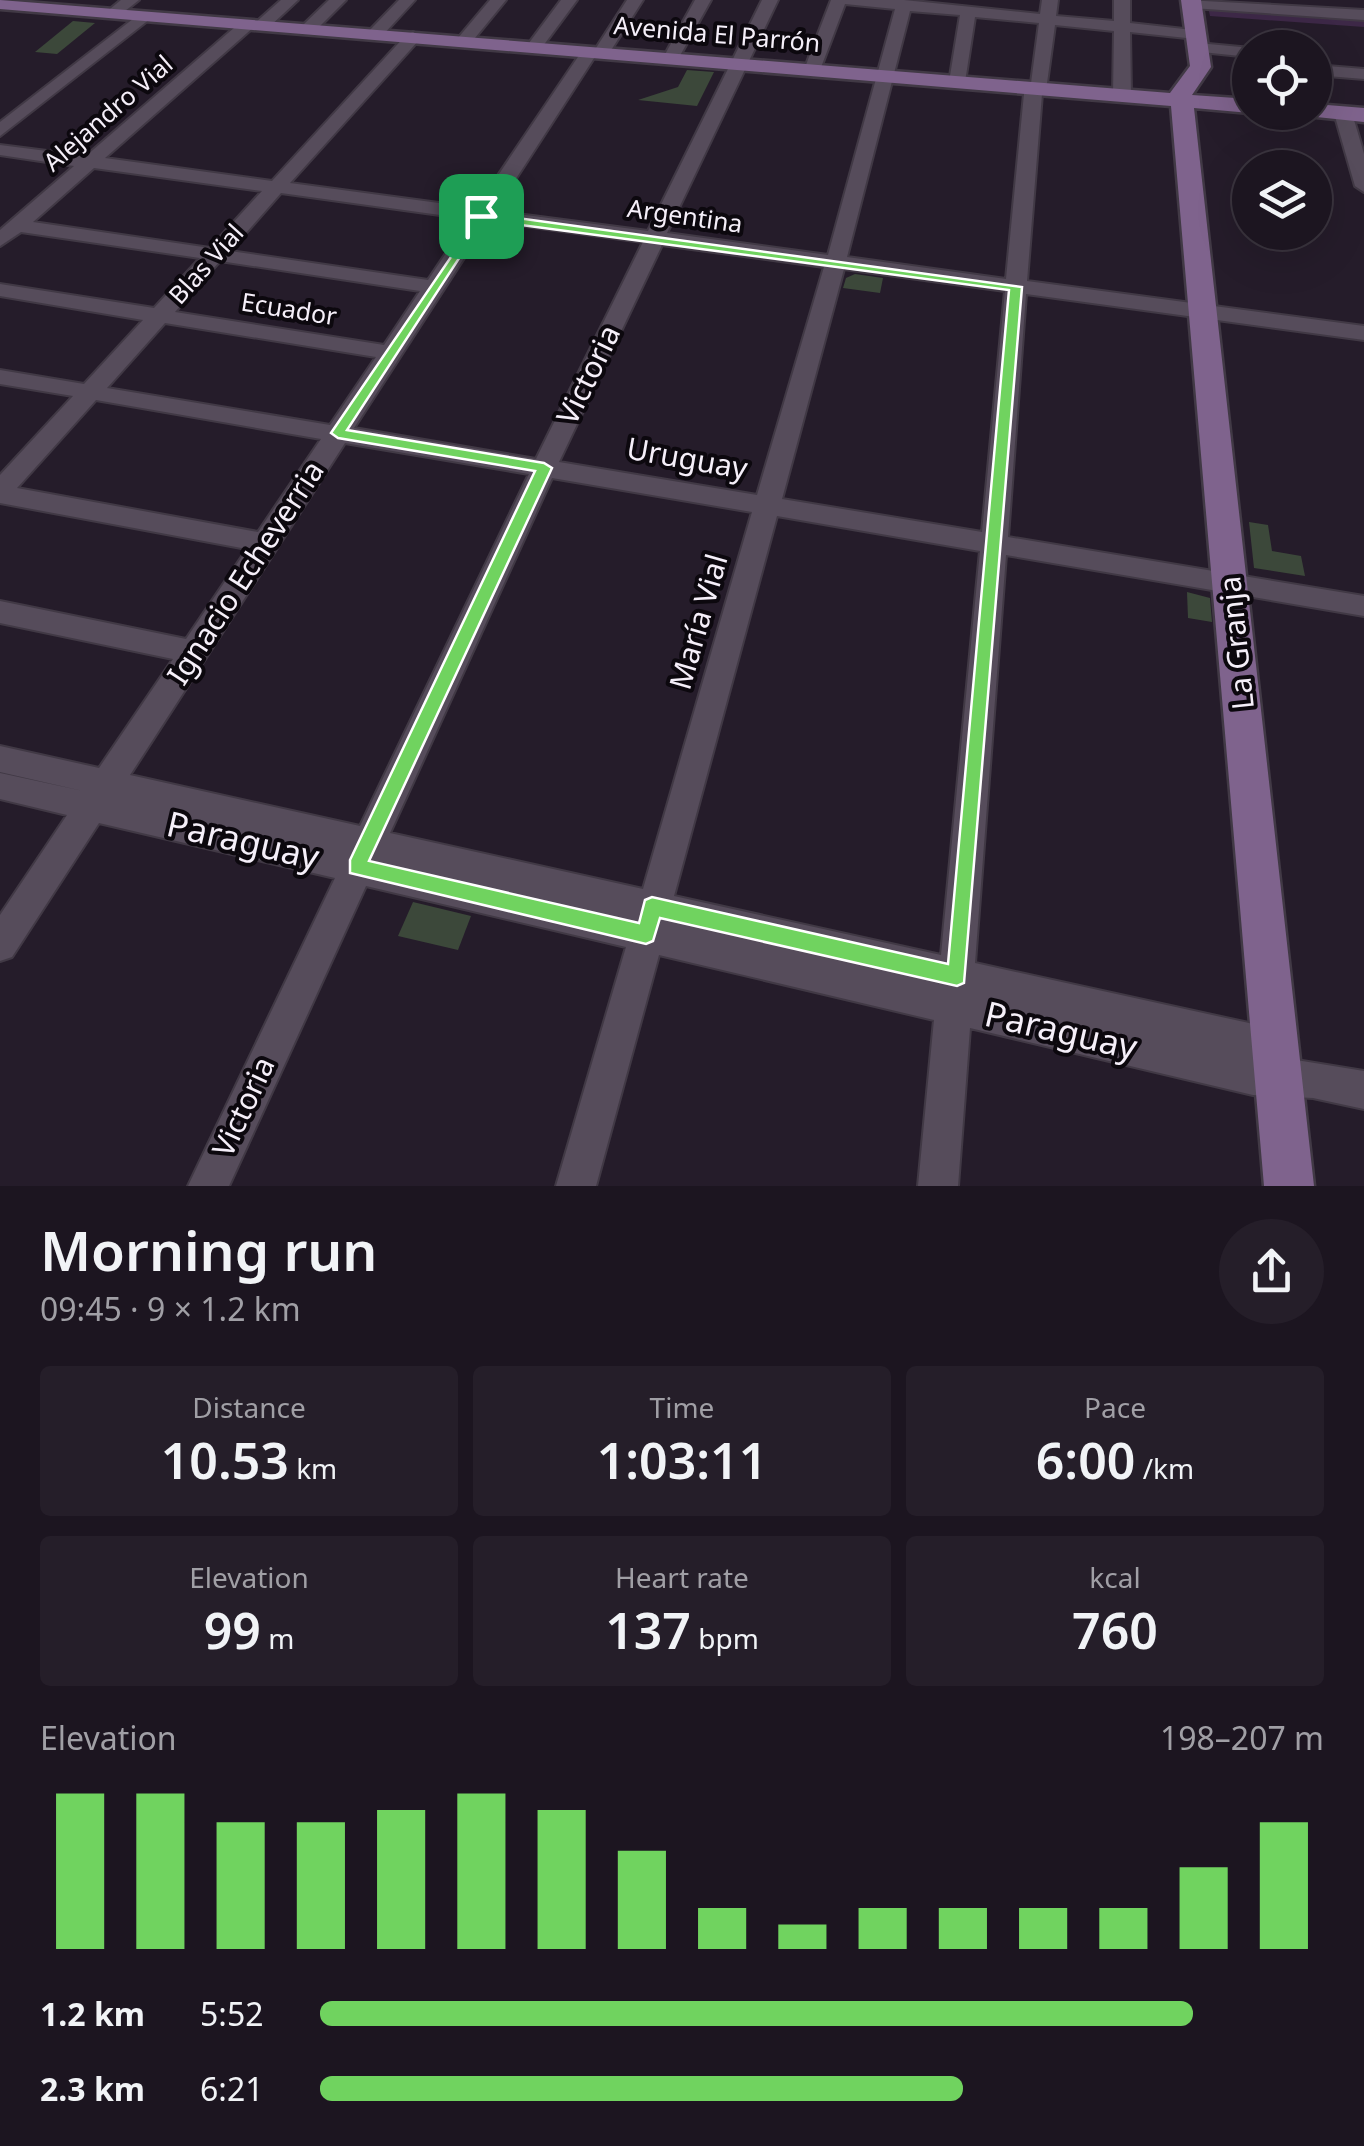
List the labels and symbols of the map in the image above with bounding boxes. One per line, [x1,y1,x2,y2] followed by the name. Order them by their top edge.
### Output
[612,7,822,59] street label: Avenida El Parrón
[35,47,179,178] street label: Alejandro Vial
[439,174,524,259] pin
[625,190,745,240] street label: Argentina
[160,216,250,311] street label: Blas Vial
[239,284,339,332] street label: Ecuador
[546,318,629,431] street label: Victoria
[624,427,752,488] street label: Uruguay
[157,452,333,692] street label: Ignacio Echeverria
[659,549,736,694] street label: María Vial
[1208,574,1263,712] street label: La Granja
[163,799,324,880] street label: Paraguay
[981,989,1142,1070] street label: Paraguay
[202,1050,284,1163] street label: Victoria

